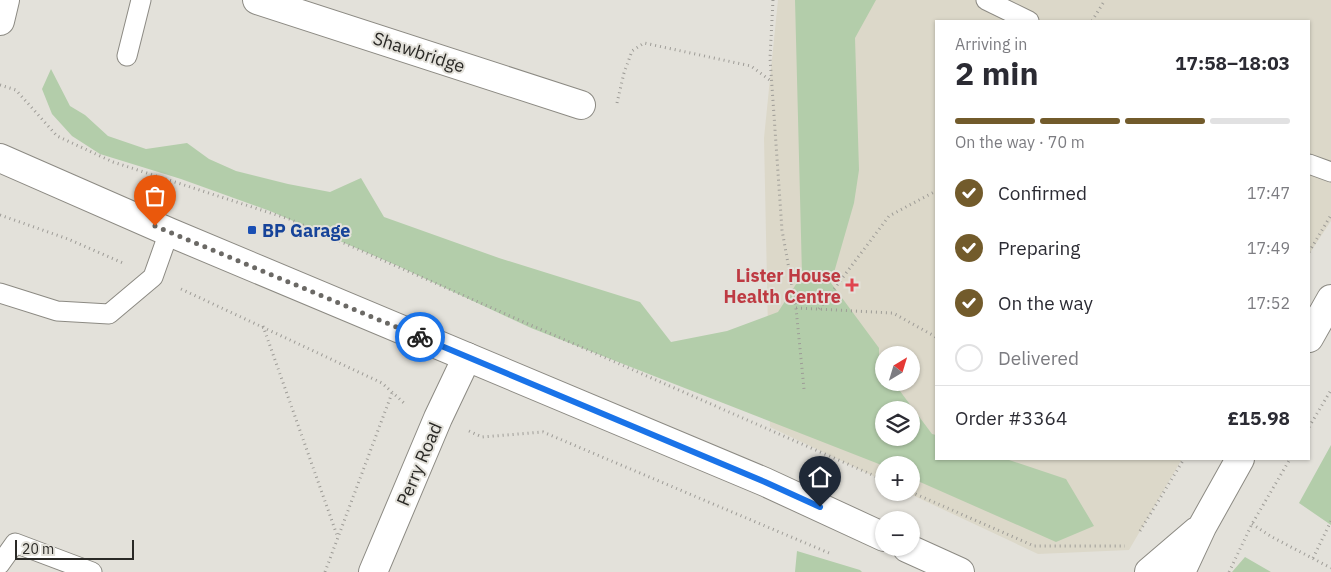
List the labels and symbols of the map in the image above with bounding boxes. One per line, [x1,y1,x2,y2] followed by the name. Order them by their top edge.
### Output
[370,26,468,78] street label: Shawbridge
[134,175,176,226] pin
[262,219,350,242] place label: BP Garage
[246,224,258,236] marker: BP Garage
[724,264,841,308] place label: Lister House Health Centre
[845,278,859,292] marker: Lister House Health Centre
[395,312,445,362] courier
[875,346,920,391] north arrow
[391,419,447,509] street label: Perry Road
[799,456,841,507] pin
[15,537,134,560] scale bar

